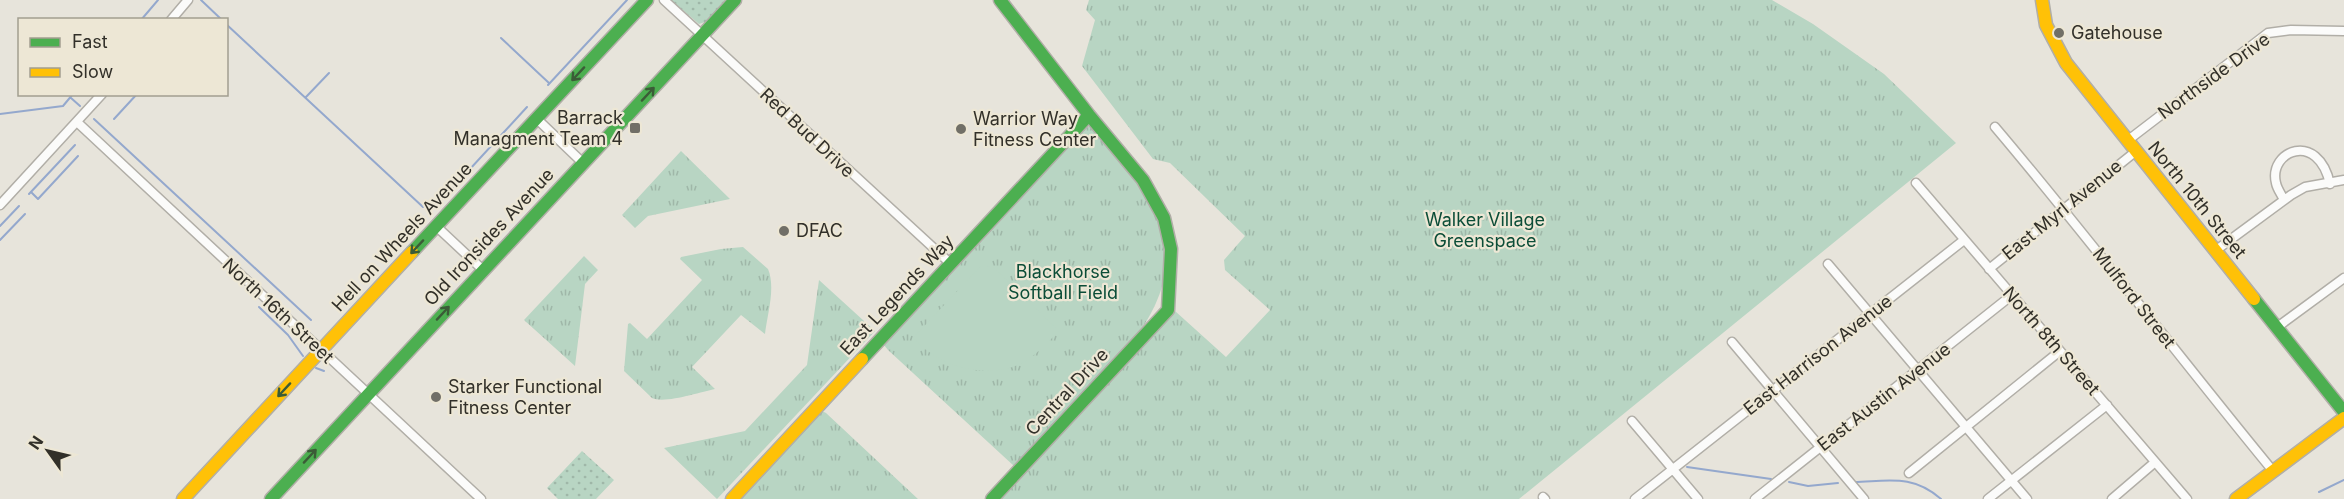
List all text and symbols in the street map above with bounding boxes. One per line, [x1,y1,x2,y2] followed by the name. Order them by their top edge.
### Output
[18,18,228,96] legend
[2071,22,2163,43] place label: Gatehouse
[2052,26,2066,40] marker: Gatehouse
[2154,28,2274,123] street label: Northside Drive
[72,31,108,52] text: Fast
[72,61,113,82] text: Slow
[571,66,586,81] one-way arrow
[756,84,859,182] street label: Red Bud Drive
[641,87,655,102] one-way arrow
[454,107,623,149] place label: Barrack Managment Team 4
[973,108,1097,150] place label: Warrior Way Fitness Center
[628,121,642,135] marker: Barrack Managment Team 4
[954,122,968,136] marker: Warrior Way Fitness Center
[2144,137,2251,262] street label: North 10th Street
[1998,155,2126,264] street label: East Myrl Avenue
[327,158,476,315] street label: Hell on Wheels Avenue
[420,164,558,310] street label: Old Ironsides Avenue
[1425,209,1545,251] park label: Walker Village Greenspace
[796,220,843,241] place label: DFAC
[777,224,791,238] marker: DFAC
[836,230,958,359] street label: East Legends Way
[410,240,424,255] one-way arrow
[2089,243,2180,352] street label: Mulford Street
[219,254,338,367] street label: North 16th Street
[1008,261,1118,303] park label: Blackhorse Softball Field
[1999,282,2104,399] street label: North 8th Street
[1739,290,1896,419] street label: East Harrison Avenue
[436,306,450,321] one-way arrow
[1813,338,1954,455] street label: East Austin Avenue
[1021,344,1112,439] street label: Central Drive
[448,376,602,418] place label: Starker Functional Fitness Center
[277,382,291,397] one-way arrow
[429,390,443,404] marker: Starker Functional Fitness Center
[18,421,78,481] north arrow
[24,432,47,453] text: N
[303,449,317,464] one-way arrow

